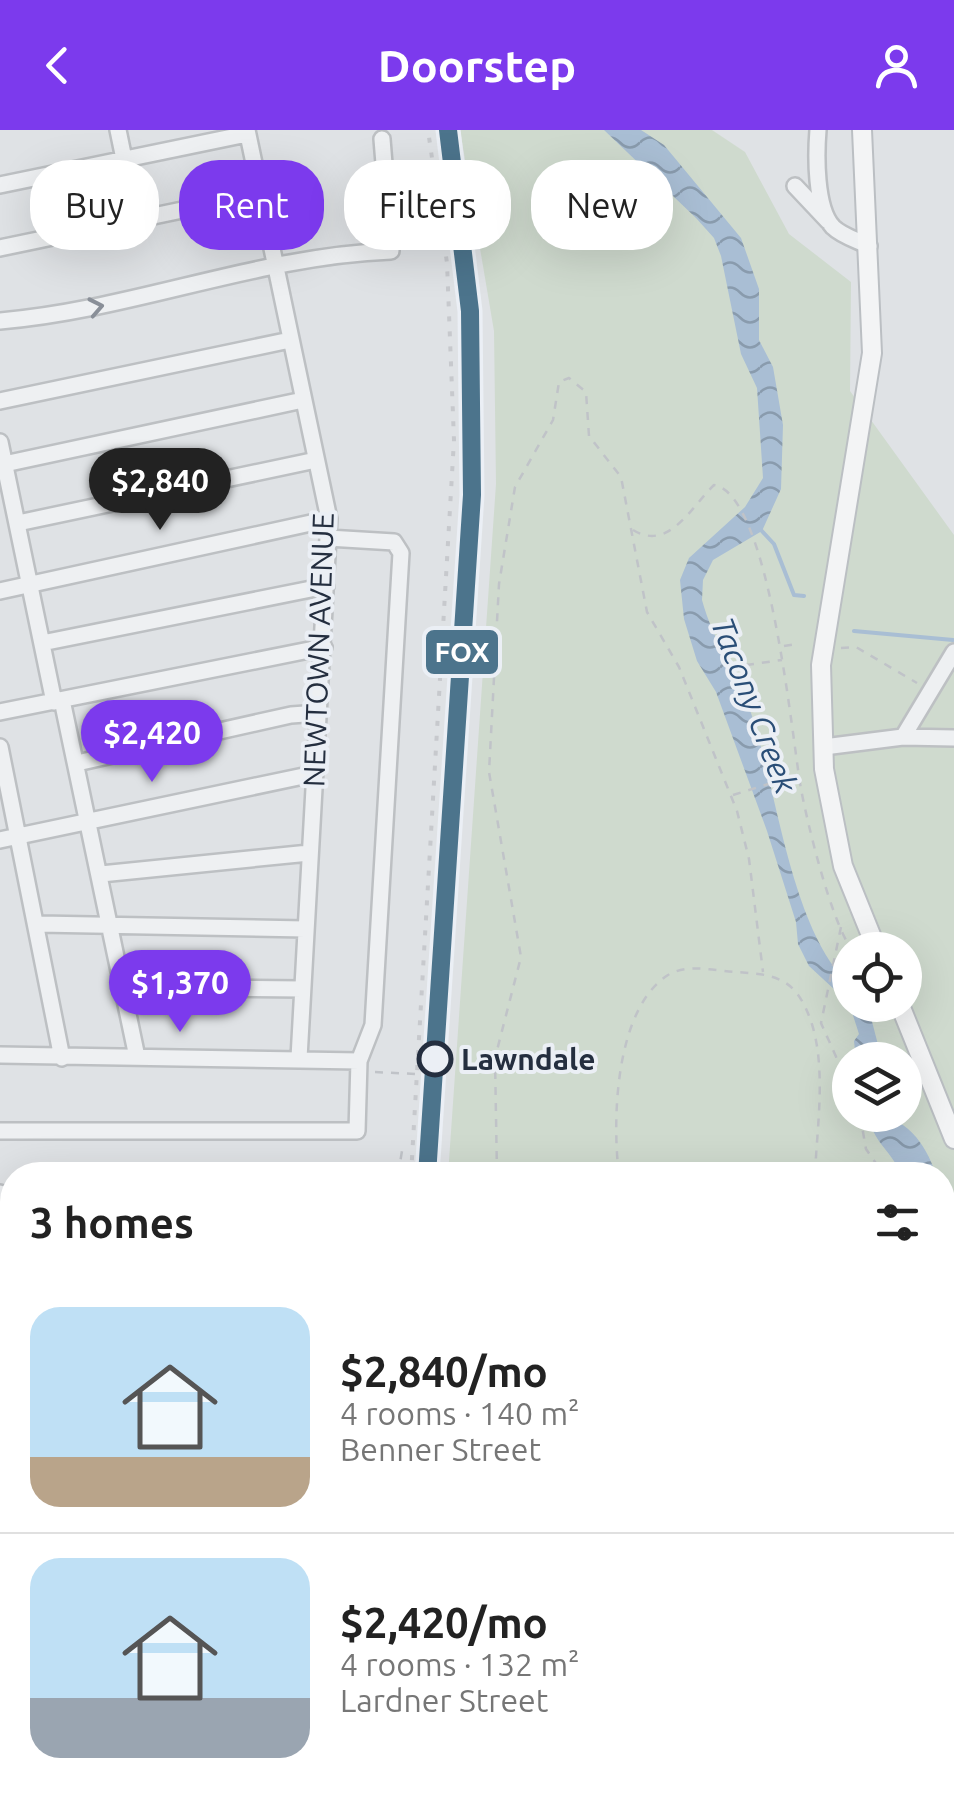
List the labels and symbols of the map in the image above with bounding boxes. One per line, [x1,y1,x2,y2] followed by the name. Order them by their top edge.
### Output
[88,297,105,318] one-way arrow
[79,448,241,533] pin: $2,840
[296,512,340,788] street label: NEWTOWN AVENUE
[705,612,805,799] water label: Tacony Creek
[424,628,500,676] line badge: FOX
[434,636,490,667] text: FOX
[71,700,233,785] pin: $2,420
[99,950,261,1035] pin: $1,370
[418,1042,452,1076] marker: Lawndale
[461,1042,595,1076] place label: Lawndale

